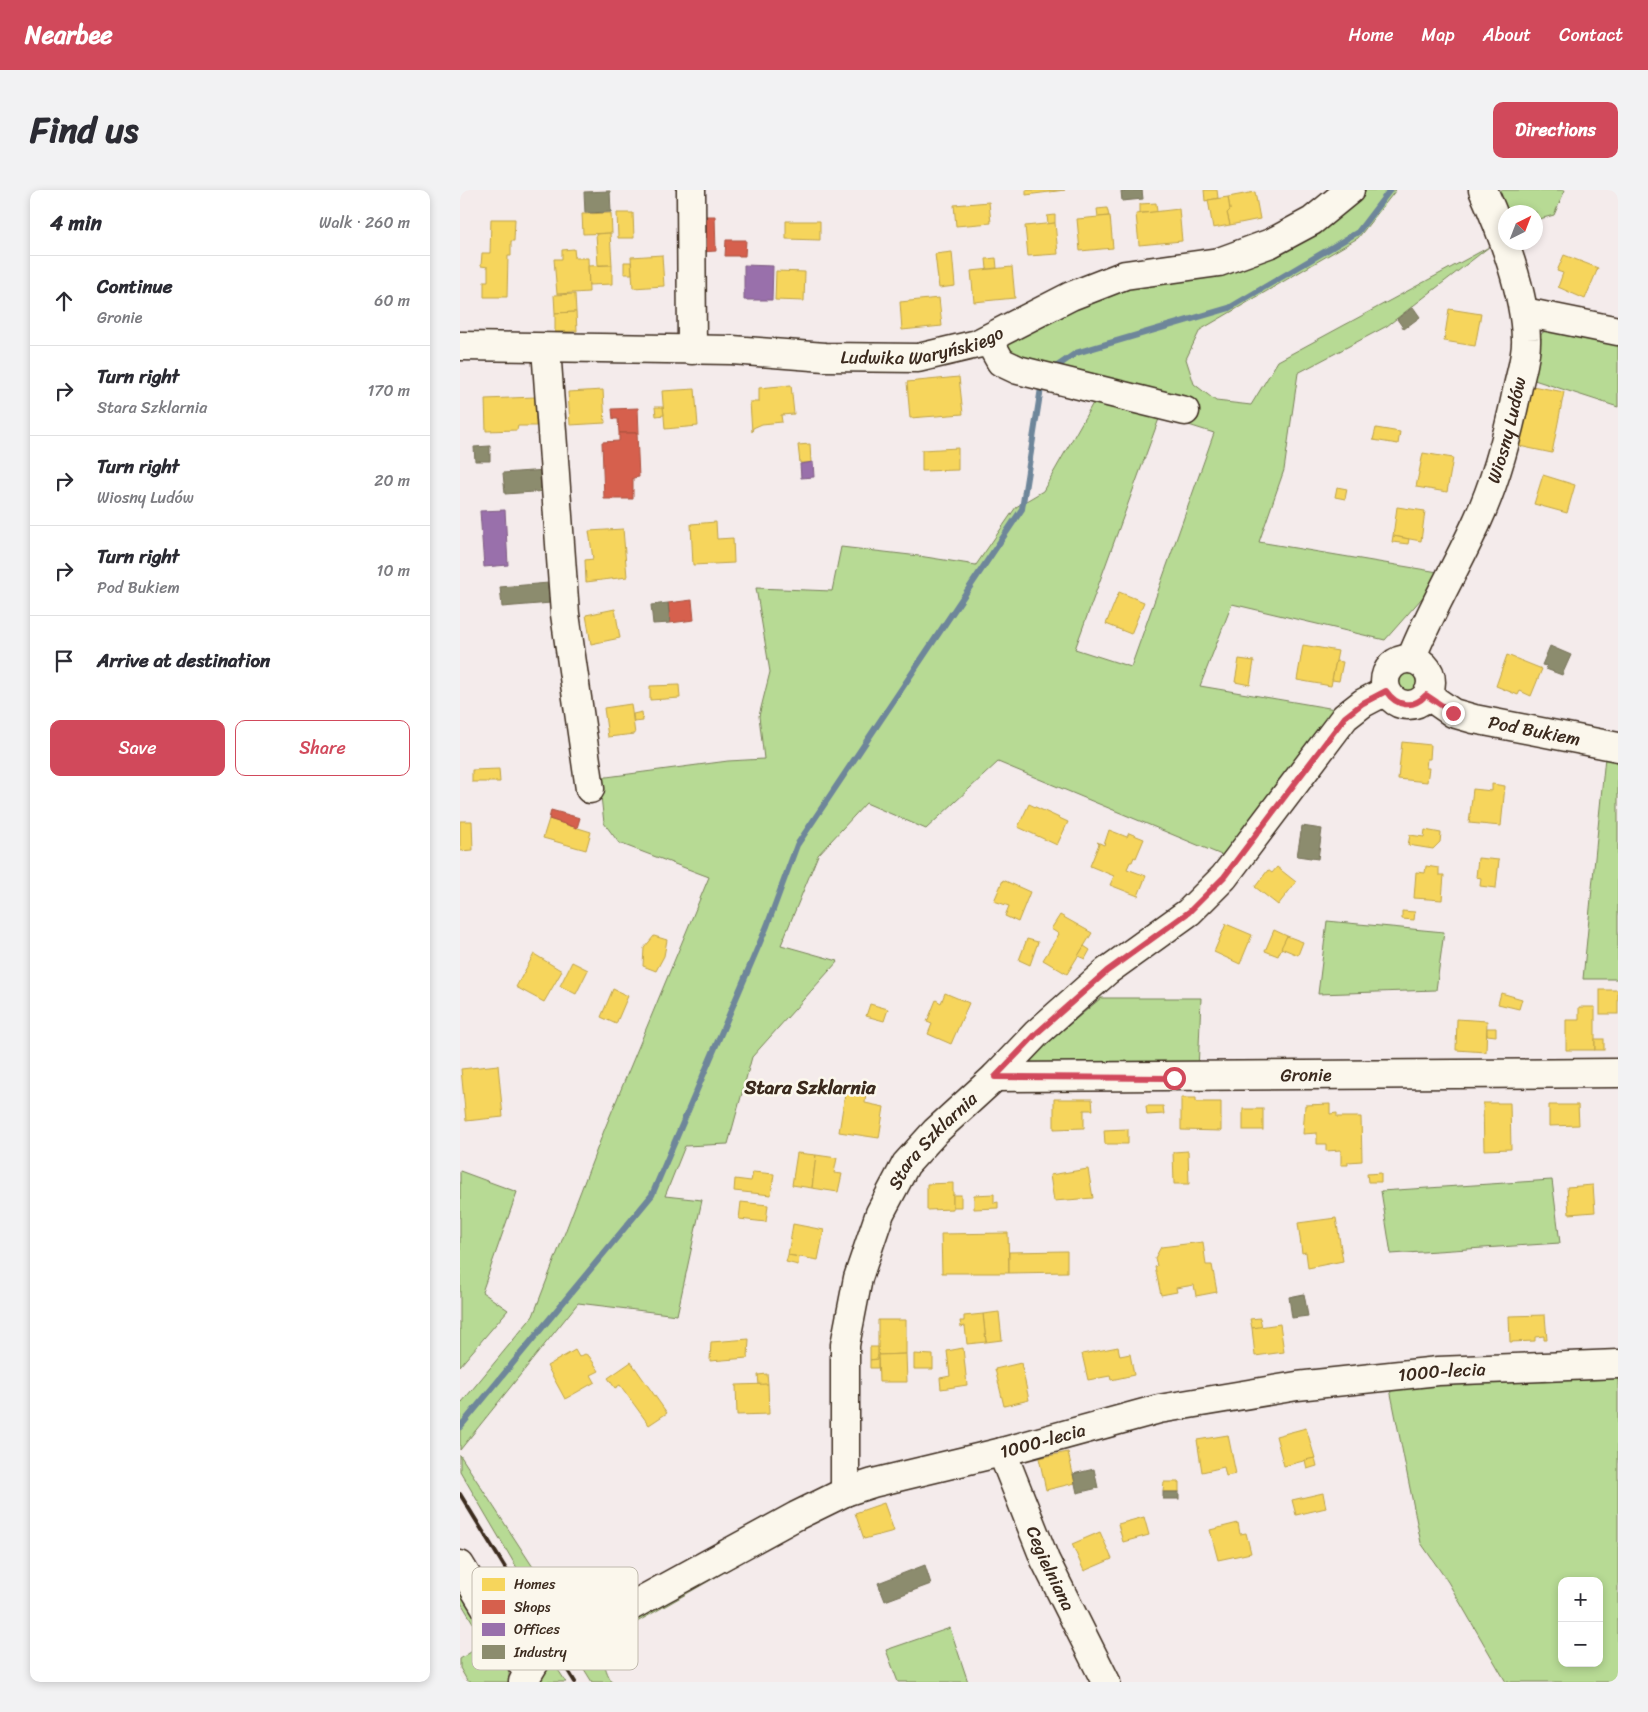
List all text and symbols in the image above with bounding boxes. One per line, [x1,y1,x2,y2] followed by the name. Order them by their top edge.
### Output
[25,14,113,56] text: Nearbee
[1349,19,1394,51] text: Home
[1422,19,1455,51] text: Map
[1483,19,1531,51] text: About
[1559,19,1623,51] text: Contact
[30,99,138,161] text: Find us
[1493,102,1618,158] button: Directions
[50,204,102,242] text: 4 min
[1498,205,1543,250] north arrow
[319,208,410,237] text: Walk · 260 m
[97,270,173,303] text: Continue
[374,286,410,315] text: 60 m
[50,287,78,315] icon: ahead
[97,303,142,332] text: Gronie
[840,317,1009,374] street label: Ludwika Waryńskiego
[97,360,179,393] text: Turn right
[1478,373,1536,488] street label: Wiosny Ludów
[367,376,410,405] text: 170 m
[50,377,78,405] icon: right
[97,393,207,422] text: Stara Szklarnia
[97,450,179,483] text: Turn right
[374,466,410,495] text: 20 m
[50,467,78,495] icon: right
[97,483,194,512] text: Wiosny Ludów
[97,540,179,573] text: Turn right
[377,556,410,585] text: 10 m
[50,557,78,585] icon: right
[97,573,180,602] text: Pod Bukiem
[97,644,270,677] text: Arrive at destination
[50,647,78,675] icon: arrive
[1442,702,1465,725] route end
[1486,706,1583,755] street label: Pod Bukiem
[50,720,225,776] button: Save
[235,720,410,776] button: Share
[1280,1059,1332,1091] street label: Gronie
[1163,1067,1186,1090] route start
[744,1071,876,1104] district label: Stara Szklarnia
[879,1083,986,1196] street label: Stara Szklarnia
[1396,1353,1486,1391] street label: 1000-lecia
[996,1414,1089,1468] street label: 1000-lecia
[1017,1521,1084,1617] street label: Cegielniana
[472,1567,638,1670] legend
[514,1572,556,1597] text: Homes
[1558,1577,1603,1667] map controls
[1558,1577,1603,1622] button: +
[514,1595,551,1620] text: Shops
[514,1617,561,1642] text: Offices
[1558,1622,1603,1667] button: −
[513,1640,568,1665] text: Industry

